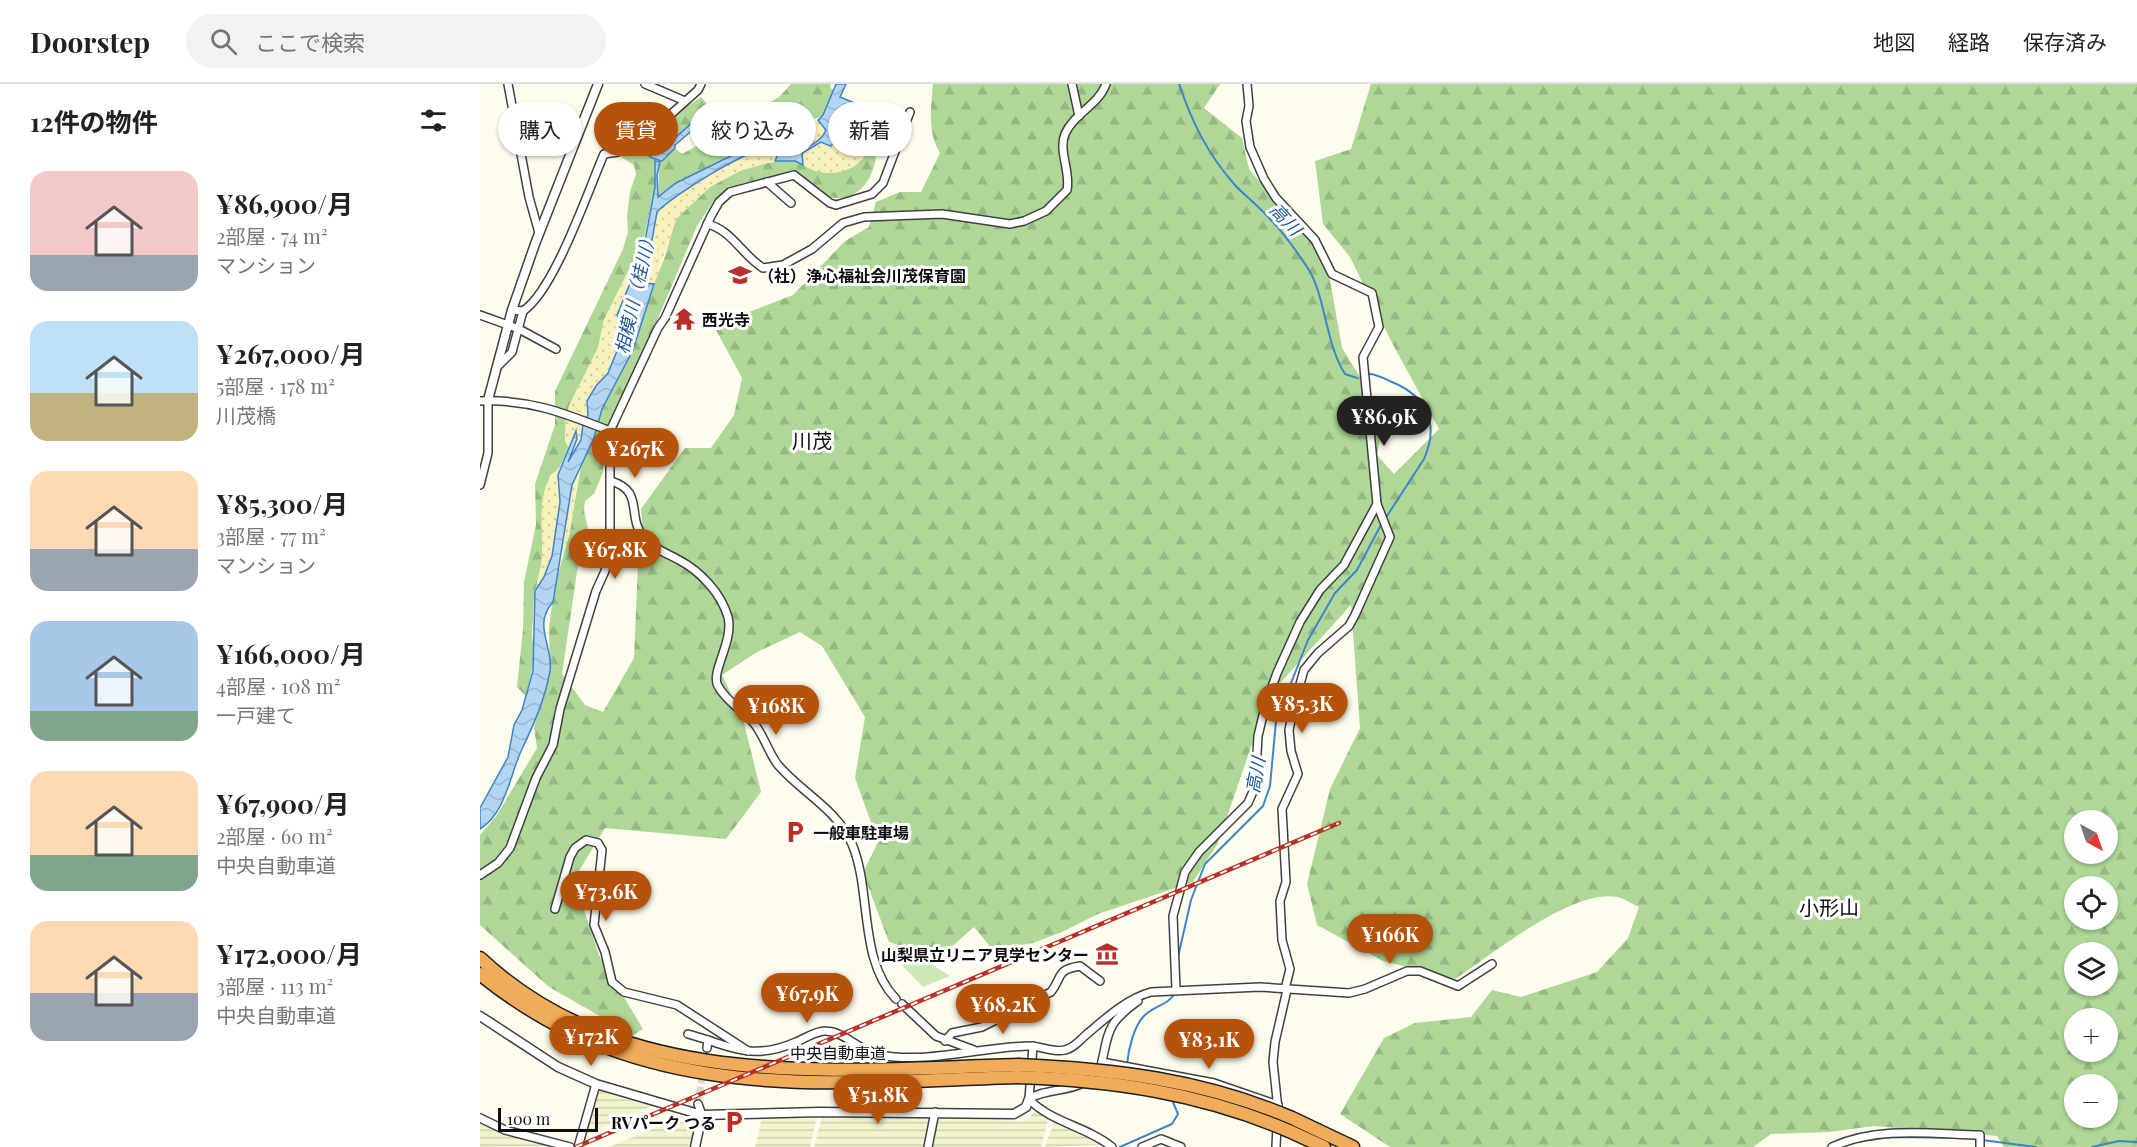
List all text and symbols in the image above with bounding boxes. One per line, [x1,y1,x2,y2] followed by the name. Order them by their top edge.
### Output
[186,14,606,68] search box
[30,23,150,60] text: Doorstep
[207,25,240,58] icon: search
[255,27,365,57] text: ここで検索
[1873,27,1915,55] text: 地図
[1948,27,1990,55] text: 経路
[2023,27,2107,55] text: 保存済み
[498,102,582,156] chip: 購入
[594,102,678,156] chip: 賃貸
[690,102,816,156] chip: 絞り込み
[828,102,912,156] chip: 新着
[30,104,158,139] text: 12件の物件
[417,104,450,137] icon: filters
[216,186,353,221] text: ¥86,900/月
[78,195,150,267] icon: home
[1265,198,1308,242] water label: 高川
[216,222,328,249] text: 2部屋 · 74 m²
[609,228,661,356] water label: 相模川（桂川）
[216,251,316,278] text: マンション
[727,262,753,288] school or university icon: （社）浄心福祉会川茂保育園
[758,265,966,286] place label: （社）浄心福祉会川茂保育園
[671,306,697,332] temple icon: 西光寺
[702,309,750,330] place label: 西光寺
[216,336,366,371] text: ¥267,000/月
[78,345,150,417] icon: home
[216,372,335,399] text: 5部屋 · 178 m²
[1335,396,1433,447] pin: ¥86.9K
[216,401,276,428] text: 川茂橋
[1351,402,1417,429] text: ¥86.9K
[792,426,832,453] district label: 川茂
[593,428,677,479] pin: ¥267K
[606,434,664,461] text: ¥267K
[216,486,348,521] text: ¥85,300/月
[78,495,150,567] icon: home
[216,522,326,549] text: 3部屋 · 77 m²
[566,529,664,580] pin: ¥67.8K
[583,535,647,562] text: ¥67.8K
[216,551,316,578] text: マンション
[216,636,366,671] text: ¥166,000/月
[78,645,150,717] icon: home
[216,672,340,699] text: 4部屋 · 108 m²
[1253,683,1351,734] pin: ¥85.3K
[734,685,818,736] pin: ¥168K
[1271,689,1333,716] text: ¥85.3K
[747,691,805,718] text: ¥168K
[216,701,296,728] text: 一戸建て
[1240,753,1270,795] water label: 高川
[216,786,349,821] text: ¥67,900/月
[78,795,150,867] icon: home
[2064,810,2118,864] north arrow
[2064,810,2118,1128] map controls
[782,819,808,845] parking icon: 一般車駐車場
[216,822,333,849] text: 2部屋 · 60 m²
[813,822,909,843] place label: 一般車駐車場
[216,851,336,878] text: 中央自動車道
[557,871,655,922] pin: ¥73.6K
[2064,876,2118,930] button: locate
[574,877,638,904] text: ¥73.6K
[1799,893,1859,920] district label: 小形山
[1348,914,1432,965] pin: ¥166K
[1361,920,1419,947] text: ¥166K
[216,936,362,971] text: ¥172,000/月
[1094,941,1120,967] museum icon: 山梨県立リニア見学センター
[2064,942,2118,996] button: layers
[881,944,1089,965] place label: 山梨県立リニア見学センター
[78,945,150,1017] icon: home
[216,972,333,999] text: 3部屋 · 113 m²
[758,973,856,1024] pin: ¥67.9K
[775,979,839,1006] text: ¥67.9K
[954,984,1052,1035] pin: ¥68.2K
[970,990,1036,1017] text: ¥68.2K
[216,1001,336,1028] text: 中央自動車道
[2064,1008,2118,1062] button: +
[549,1016,633,1067] pin: ¥172K
[1160,1019,1258,1070] pin: ¥83.1K
[563,1022,619,1049] text: ¥172K
[1178,1025,1240,1052] text: ¥83.1K
[790,1042,886,1063] street label: 中央自動車道
[829,1074,927,1125] pin: ¥51.8K
[2064,1074,2118,1128] button: −
[847,1080,909,1107] text: ¥51.8K
[498,1105,598,1132] scale bar
[507,1108,550,1129] text: 100 m
[721,1109,747,1135] parking icon: RVパーク つる
[611,1112,716,1133] place label: RVパーク つる

